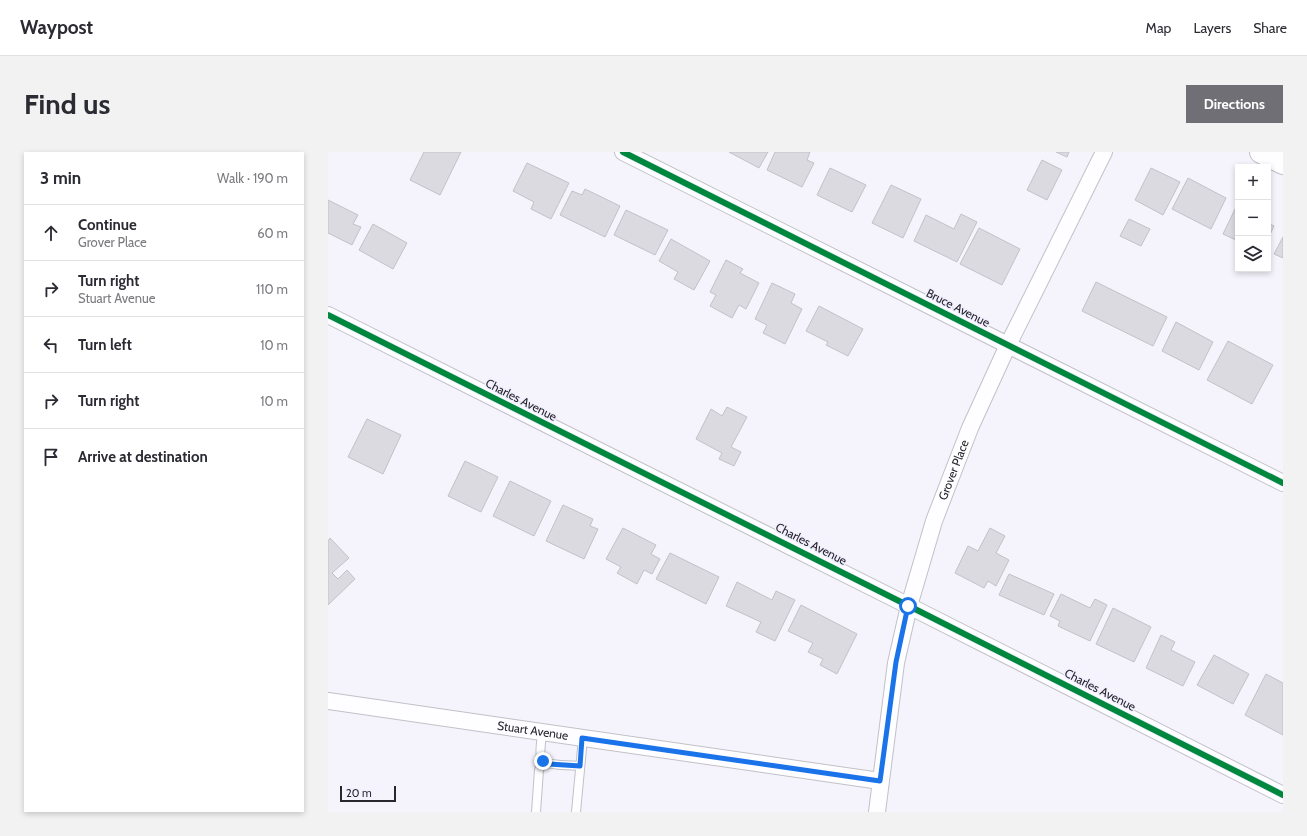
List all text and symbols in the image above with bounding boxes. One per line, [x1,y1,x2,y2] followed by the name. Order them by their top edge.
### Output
[20,16,93,39] text: Waypost
[1146,19,1171,37] text: Map
[1193,19,1231,37] text: Layers
[1253,19,1287,37] text: Share
[1186,85,1283,123] button: Directions
[24,87,110,121] text: Find us
[1235,164,1271,272] map controls
[1235,164,1271,200] button: +
[40,168,81,188] text: 3 min
[217,170,288,186] text: Walk · 190 m
[1235,200,1271,236] button: −
[78,216,137,234] text: Continue
[40,222,62,244] icon: ahead
[257,225,288,241] text: 60 m
[78,234,147,250] text: Grover Place
[1235,236,1271,272] button: layers
[78,272,139,290] text: Turn right
[40,278,62,300] icon: right
[256,281,288,297] text: 110 m
[924,285,993,330] street label: Bruce Avenue
[78,290,155,306] text: Stuart Avenue
[40,334,62,356] icon: left
[78,336,132,354] text: Turn left
[260,337,288,353] text: 10 m
[483,375,559,424] street label: Charles Avenue
[40,390,62,412] icon: right
[78,392,139,410] text: Turn right
[260,393,288,409] text: 10 m
[935,437,972,502] street label: Grover Place
[40,446,62,468] icon: arrive
[78,448,208,466] text: Arrive at destination
[773,519,849,568] street label: Charles Avenue
[899,597,917,615] route start
[1062,665,1138,714] street label: Charles Avenue
[496,718,569,743] street label: Stuart Avenue
[534,752,552,770] route end
[340,784,396,803] scale bar
[346,786,372,800] text: 20 m

